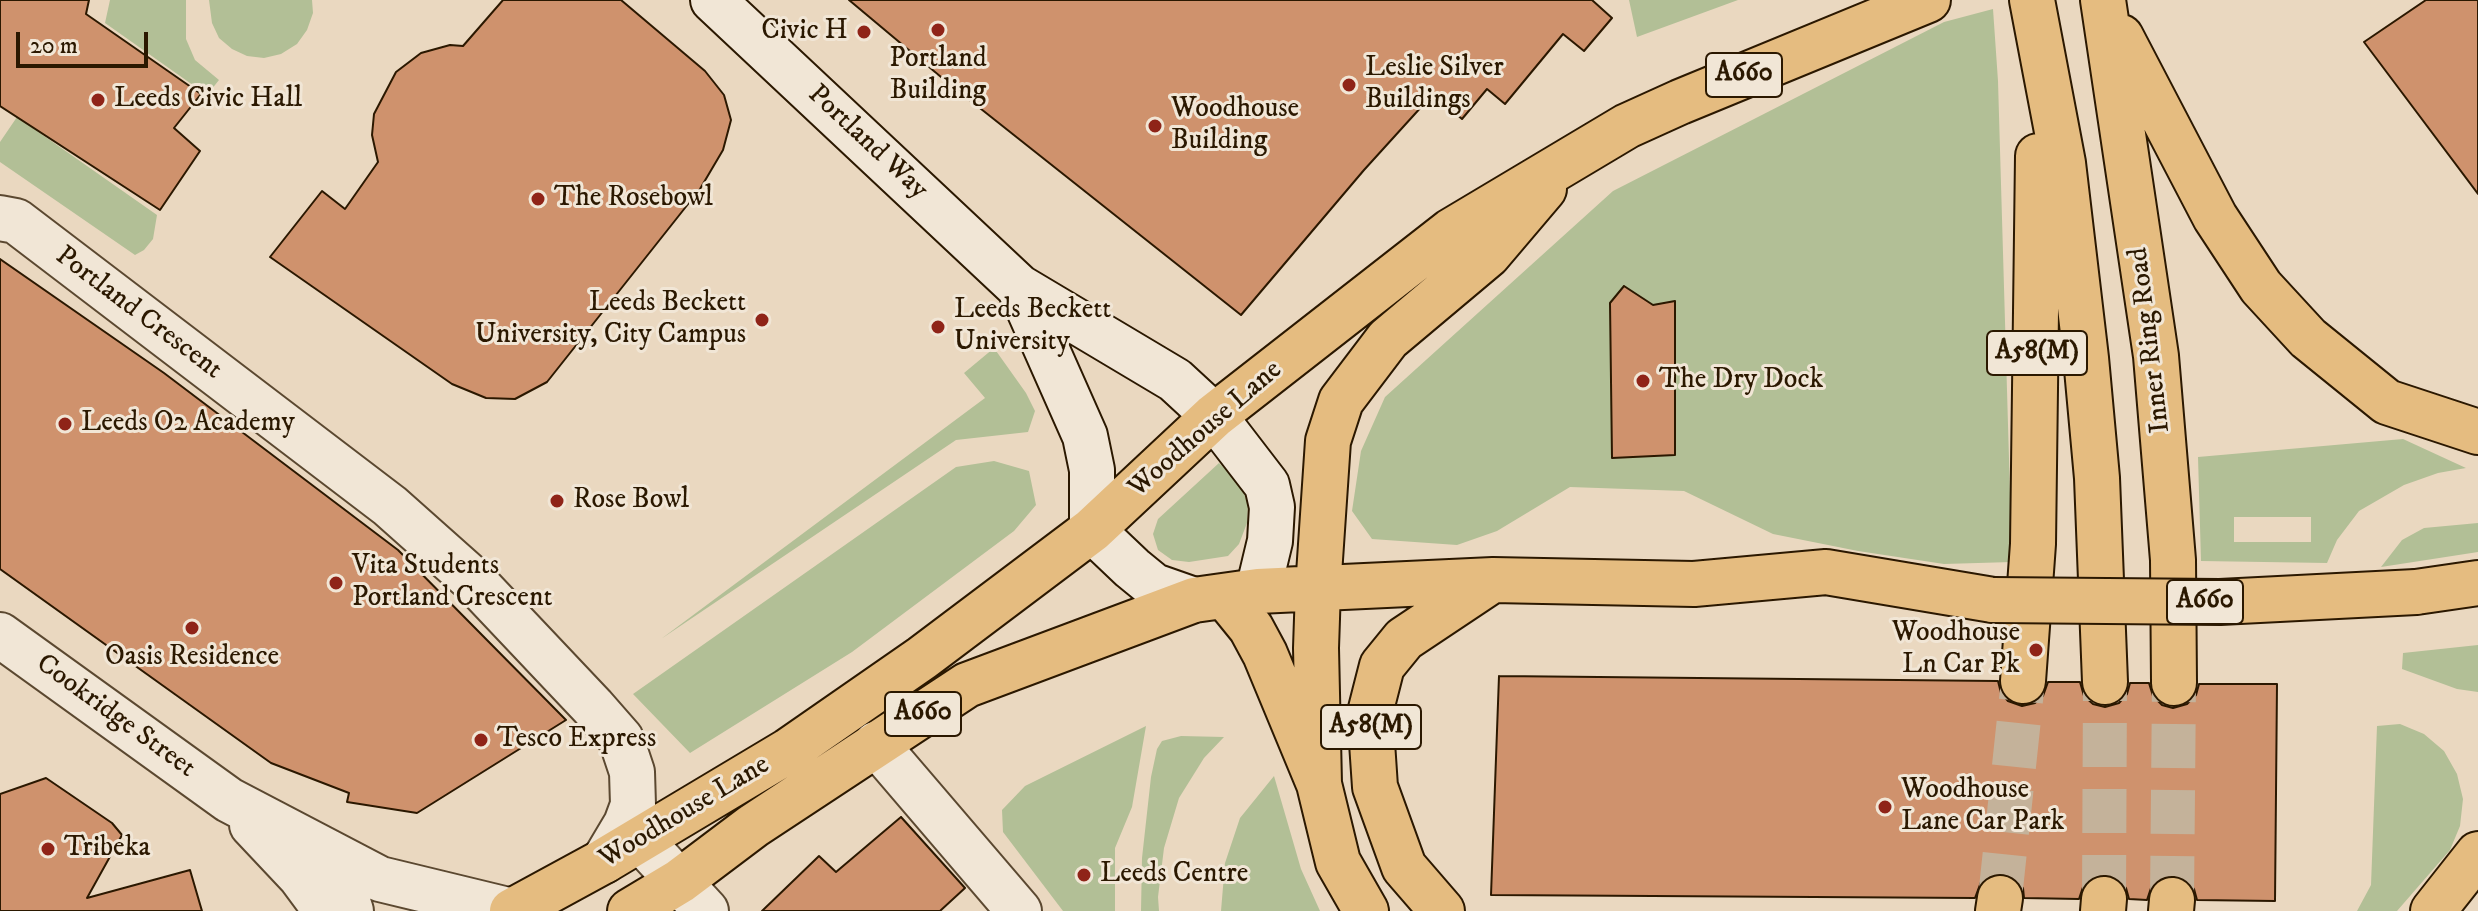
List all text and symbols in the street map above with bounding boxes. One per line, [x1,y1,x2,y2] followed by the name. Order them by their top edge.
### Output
[761,15,848,49] place label: Civic H
[20,16,152,66] scale bar
[929,21,947,39] marker: Portland Building
[855,23,873,41] marker: Civic H
[30,31,78,61] text: 20 m
[889,43,987,109] place label: Portland Building
[1365,52,1504,118] place label: Leslie Silver Buildings
[1706,53,1782,97] road number: A660
[1340,76,1358,94] marker: Leslie Silver Buildings
[800,79,934,207] street label: Portland Way
[114,83,302,117] place label: Leeds Civic Hall
[89,91,107,109] marker: Leeds Civic Hall
[1171,93,1299,159] place label: Woodhouse Building
[1146,117,1164,135] marker: Woodhouse Building
[554,182,713,216] place label: The Rosebowl
[529,190,547,208] marker: The Rosebowl
[48,240,228,388] street label: Portland Crescent
[2123,245,2179,435] street label: Inner Ring Road
[475,287,746,353] place label: Leeds Beckett University, City Campus
[954,294,1111,360] place label: Leeds Beckett University
[753,311,771,329] marker: Leeds Beckett University, City Campus
[929,318,947,336] marker: Leeds Beckett University
[1987,331,2087,375] road number: A58(M)
[1122,354,1290,506] street label: Woodhouse Lane
[1659,364,1823,398] place label: The Dry Dock
[1634,372,1652,390] marker: The Dry Dock
[81,407,295,441] place label: Leeds O2 Academy
[56,415,74,433] marker: Leeds O2 Academy
[573,484,689,518] place label: Rose Bowl
[548,492,566,510] marker: Rose Bowl
[352,550,552,616] place label: Vita Students Portland Crescent
[327,574,345,592] marker: Vita Students Portland Crescent
[2167,580,2243,624] road number: A660
[1892,617,2020,683] place label: Woodhouse Ln Car Pk
[183,619,201,637] marker: Oasis Residence
[105,641,279,675] place label: Oasis Residence
[2027,641,2045,659] marker: Woodhouse Ln Car Pk
[29,648,201,786] street label: Cookridge Street
[885,692,961,736] road number: A660
[1321,705,1421,749] road number: A58(M)
[497,723,656,757] place label: Tesco Express
[472,731,490,749] marker: Tesco Express
[594,749,776,877] street label: Woodhouse Lane
[1901,774,2064,840] place label: Woodhouse Lane Car Park
[1876,798,1894,816] marker: Woodhouse Lane Car Park
[64,832,150,866] place label: Tribeka
[39,840,57,858] marker: Tribeka
[1100,858,1248,892] place label: Leeds Centre
[1075,866,1093,884] marker: Leeds Centre

